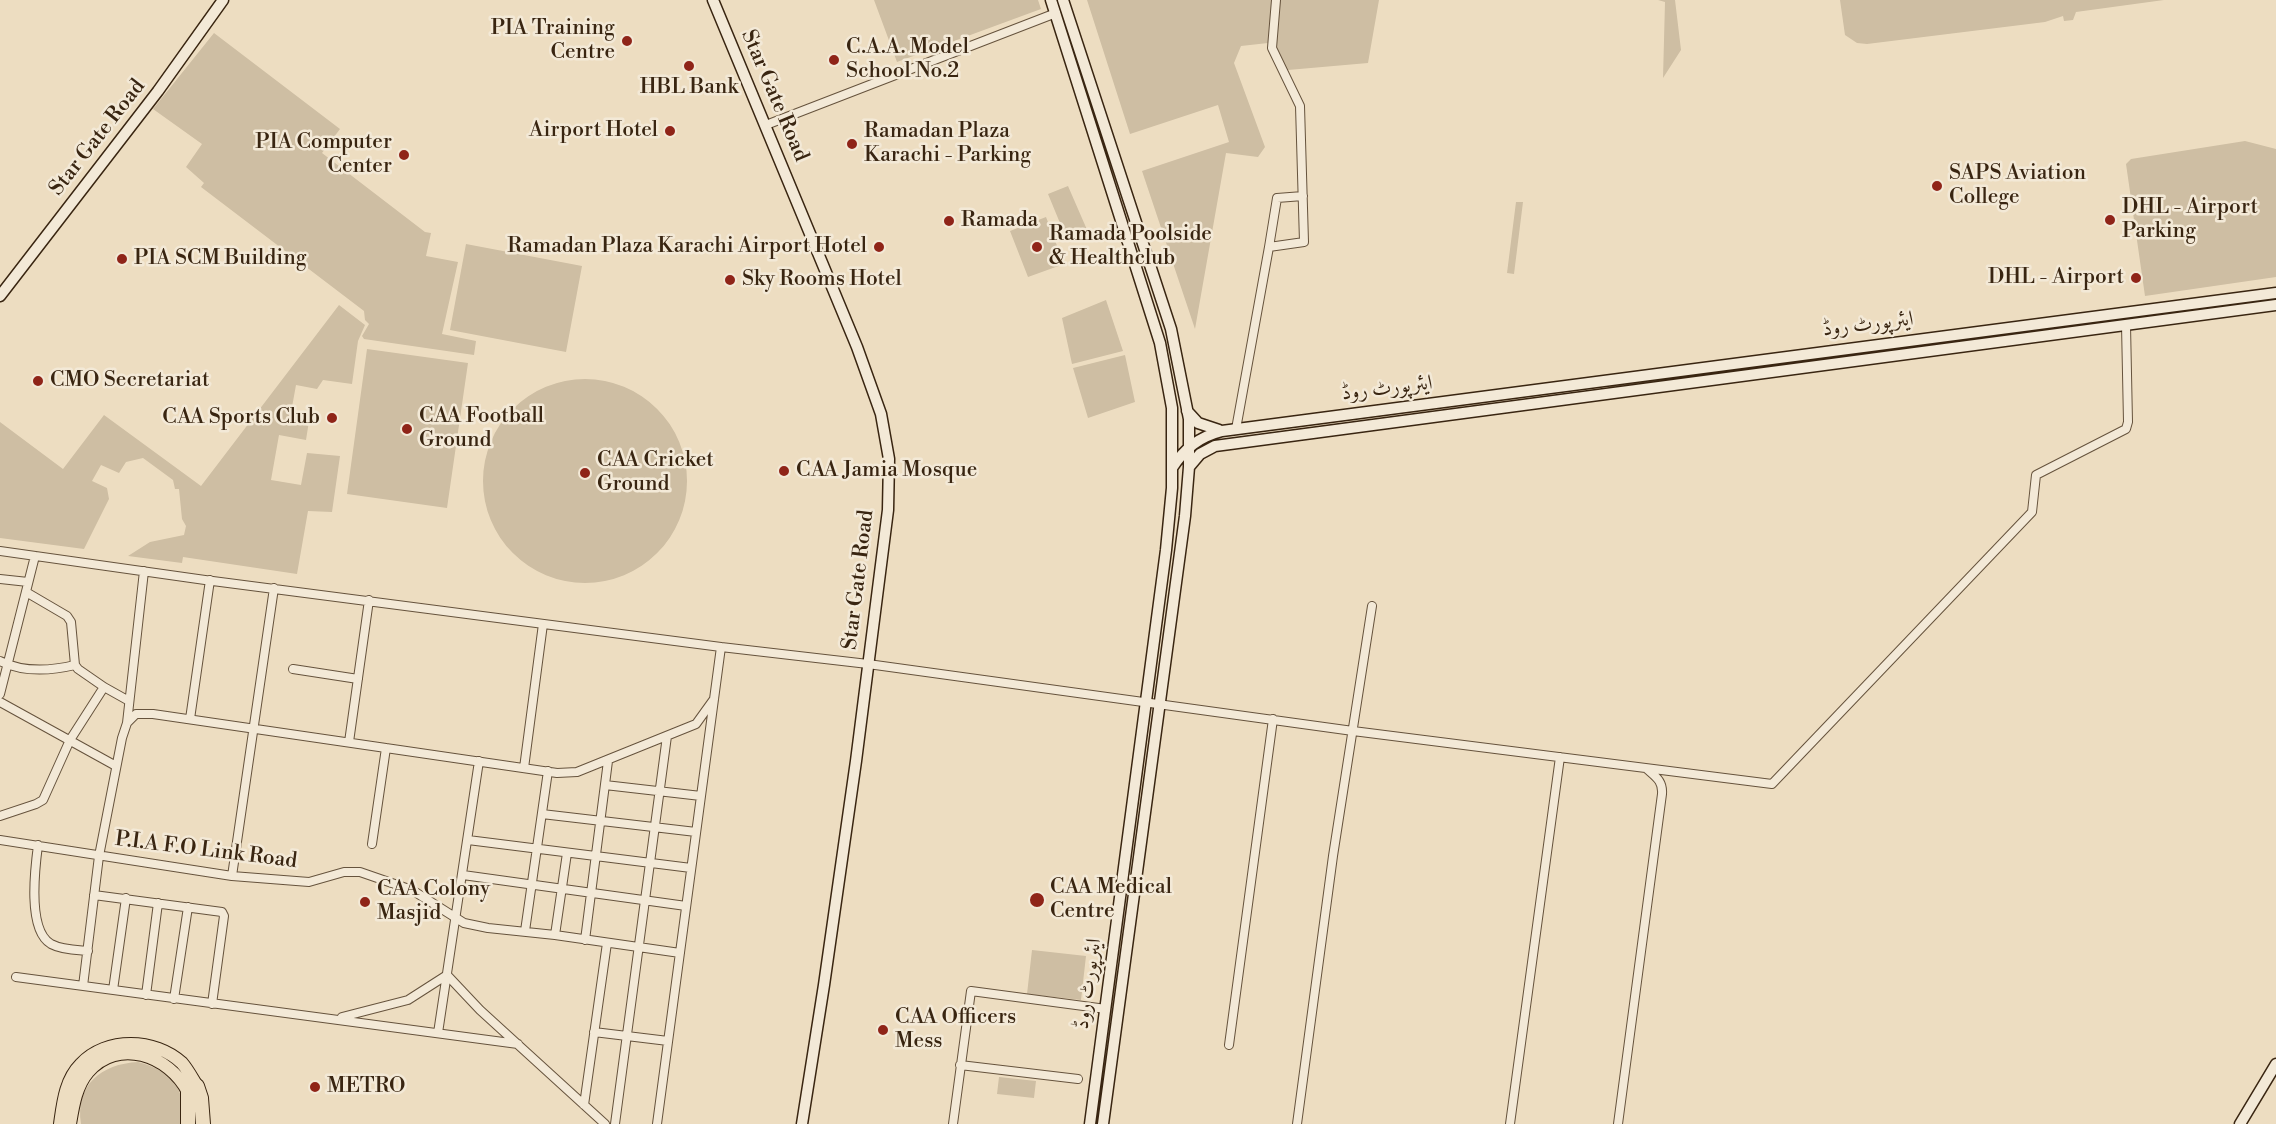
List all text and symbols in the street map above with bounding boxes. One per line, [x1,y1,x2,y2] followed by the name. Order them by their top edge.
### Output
[491,16,615,66] place label: PIA Training Centre
[735,26,813,166] street label: Star Gate Road
[620,34,634,48] marker: PIA Training Centre
[846,35,969,85] place label: C.A.A. Model School No.2
[827,53,841,67] marker: C.A.A. Model School No.2
[682,59,696,73] marker: HBL Bank
[45,75,151,201] street label: Star Gate Road
[640,75,738,101] place label: HBL Bank
[529,118,658,144] place label: Airport Hotel
[864,119,1031,169] place label: Ramadan Plaza Karachi - Parking
[663,124,677,138] marker: Airport Hotel
[255,130,392,180] place label: PIA Computer Center
[845,137,859,151] marker: Ramadan Plaza Karachi - Parking
[397,148,411,162] marker: PIA Computer Center
[1949,161,2086,211] place label: SAPS Aviation College
[1930,179,1944,193] marker: SAPS Aviation College
[2122,195,2258,245] place label: DHL - Airport Parking
[961,208,1038,234] place label: Ramada
[2103,213,2117,227] marker: DHL - Airport Parking
[942,214,956,228] marker: Ramada
[1049,222,1212,272] place label: Ramada Poolside & Healthclub
[507,234,867,260] place label: Ramadan Plaza Karachi Airport Hotel
[872,240,886,254] marker: Ramadan Plaza Karachi Airport Hotel
[1030,240,1044,254] marker: Ramada Poolside & Healthclub
[134,246,307,272] place label: PIA SCM Building
[115,252,129,266] marker: PIA SCM Building
[1988,265,2124,291] place label: DHL - Airport
[742,267,902,293] place label: Sky Rooms Hotel
[2129,271,2143,285] marker: DHL - Airport
[723,273,737,287] marker: Sky Rooms Hotel
[1821,307,1915,343] street label: ایئرپورٹ روڈ
[50,368,209,394] place label: CMO Secretariat
[1340,371,1434,407] street label: ایئرپورٹ روڈ
[31,374,45,388] marker: CMO Secretariat
[419,404,544,454] place label: CAA Football Ground
[162,405,320,431] place label: CAA Sports Club
[325,411,339,425] marker: CAA Sports Club
[400,422,414,436] marker: CAA Football Ground
[597,448,714,498] place label: CAA Cricket Ground
[796,458,977,484] place label: CAA Jamia Mosque
[777,464,791,478] marker: CAA Jamia Mosque
[578,466,592,480] marker: CAA Cricket Ground
[838,509,880,651] street label: Star Gate Road
[113,827,299,875] street label: P.I.A F.O Link Road
[1050,875,1172,925] place label: CAA Medical Centre
[377,877,490,927] place label: CAA Colony Masjid
[1028,891,1046,909] marker: CAA Medical Centre
[358,895,372,909] marker: CAA Colony Masjid
[1070,937,1108,1031] street label: ایئرپورٹ روڈ
[895,1005,1016,1055] place label: CAA Officers Mess
[876,1023,890,1037] marker: CAA Officers Mess
[327,1074,405,1100] place label: METRO
[308,1080,322,1094] marker: METRO

